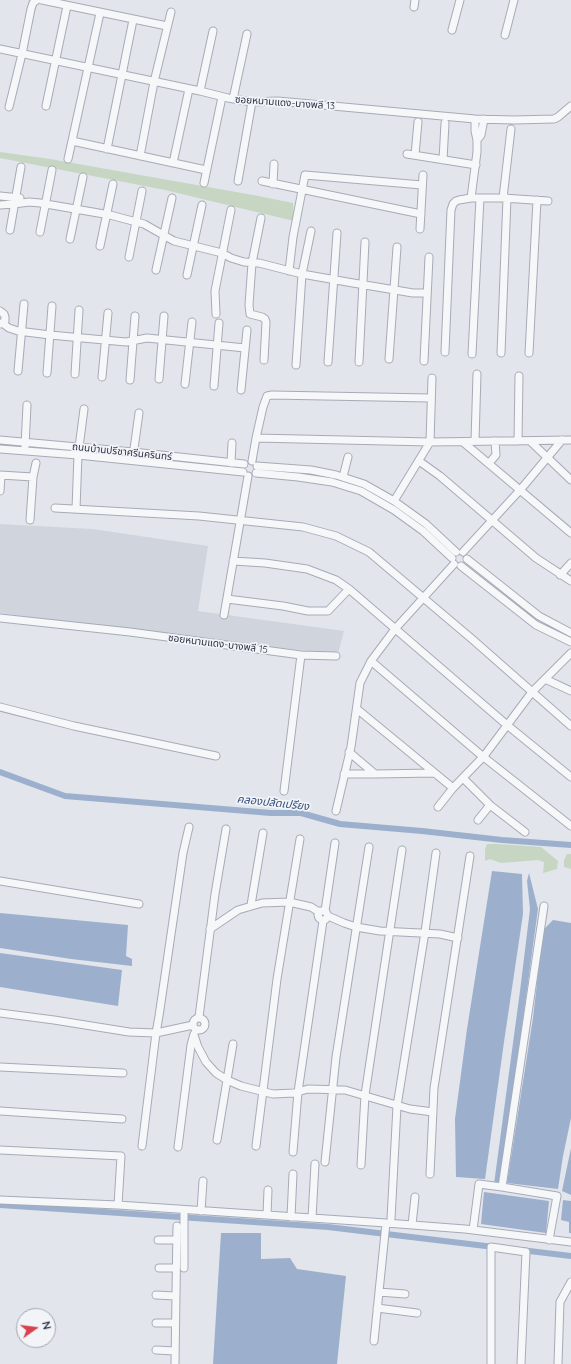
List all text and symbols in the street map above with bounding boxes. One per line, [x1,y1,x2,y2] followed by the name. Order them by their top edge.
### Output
[235,94,335,112] street label: ซอยหนามแดง-บางพลี 13
[71,441,173,463] street label: ถนนบ้านปรีชาศรีนครินทร์
[167,632,269,656] street label: ซอยหนามแดง-บางพลี 15
[236,793,310,813] water label: คลองปลัดเปรียง
[16,1308,56,1348] north arrow
[39,1320,54,1331] text: N

